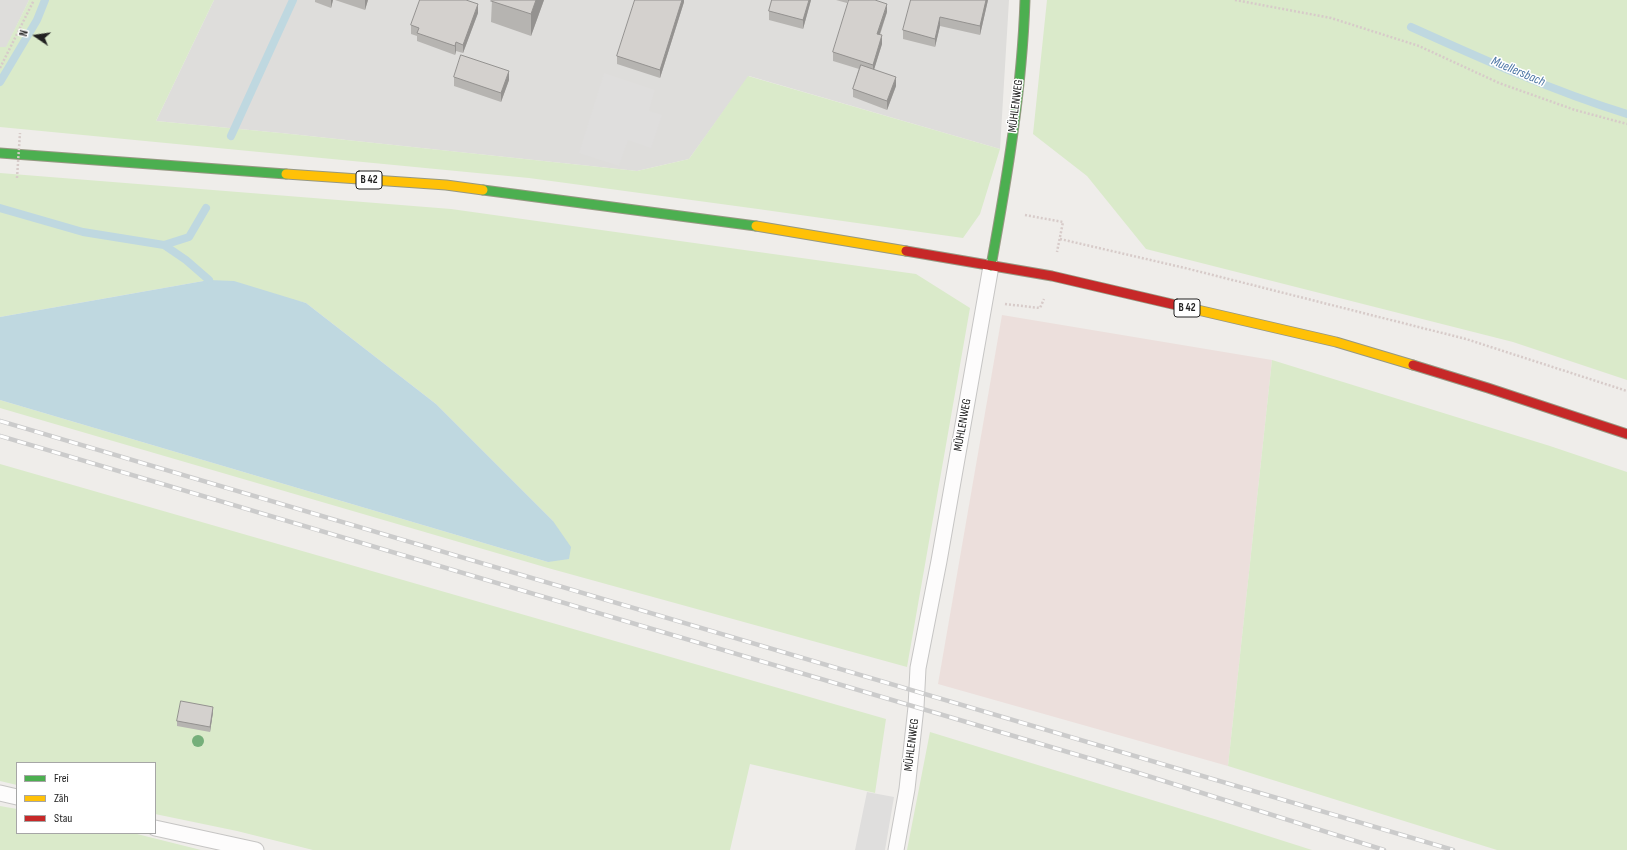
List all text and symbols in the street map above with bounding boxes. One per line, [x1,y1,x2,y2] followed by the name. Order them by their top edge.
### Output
[16,16,56,56] north arrow
[17,29,31,38] text: N
[1489,54,1547,90] water label: Muellersbach
[1006,79,1026,133] street label: MÜHLENWEG
[356,171,382,189] road number: B 42
[1174,299,1200,317] road number: B 42
[951,398,975,452] street label: MÜHLENWEG
[902,718,922,772] street label: MÜHLENWEG
[16,762,156,834] legend
[54,771,69,786] text: Frei
[54,791,69,806] text: Zäh
[54,811,72,826] text: Stau

